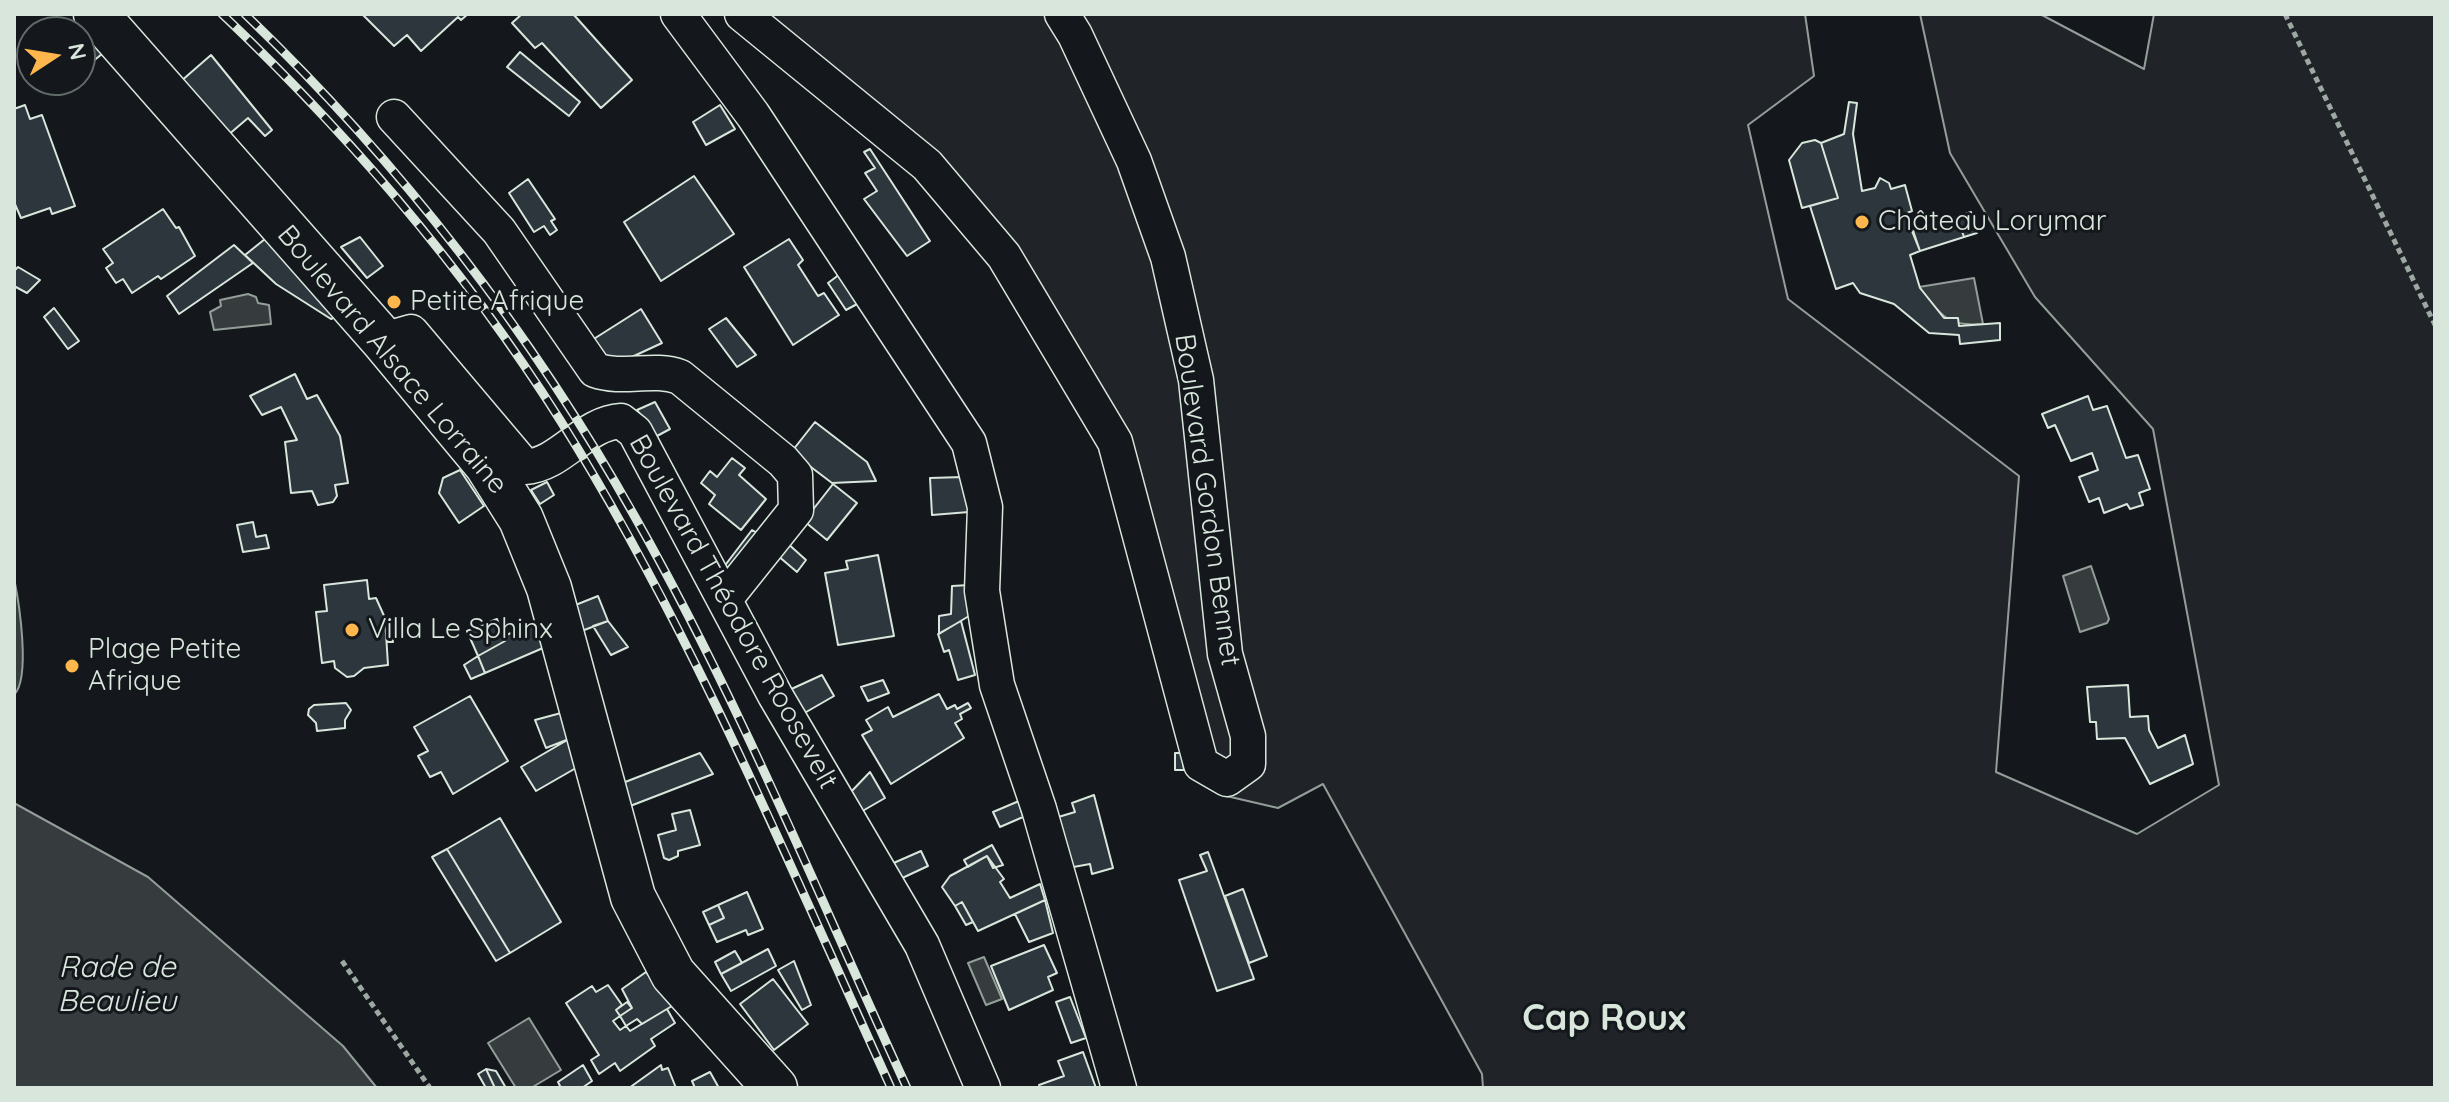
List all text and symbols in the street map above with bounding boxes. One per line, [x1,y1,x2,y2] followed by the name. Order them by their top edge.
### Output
[16,16,96,96] north arrow
[62,41,93,62] text: N
[1878,205,2106,239] place label: Château Lorymar
[1853,213,1871,231] marker: Château Lorymar
[270,219,514,501] street label: Boulevard Alsace Lorraine
[410,285,584,319] place label: Petite Afrique
[385,293,403,311] marker: Petite Afrique
[1167,332,1247,668] street label: Boulevard Gordon Bennet
[621,429,845,795] street label: Boulevard Théodore Roosevelt
[368,613,553,647] place label: Villa Le Sphinx
[343,621,361,639] marker: Villa Le Sphinx
[88,633,241,699] place label: Plage Petite Afrique
[63,657,81,675] marker: Plage Petite Afrique
[58,950,176,1020] water label: Rade de Beaulieu
[1522,997,1686,1041] district label: Cap Roux

